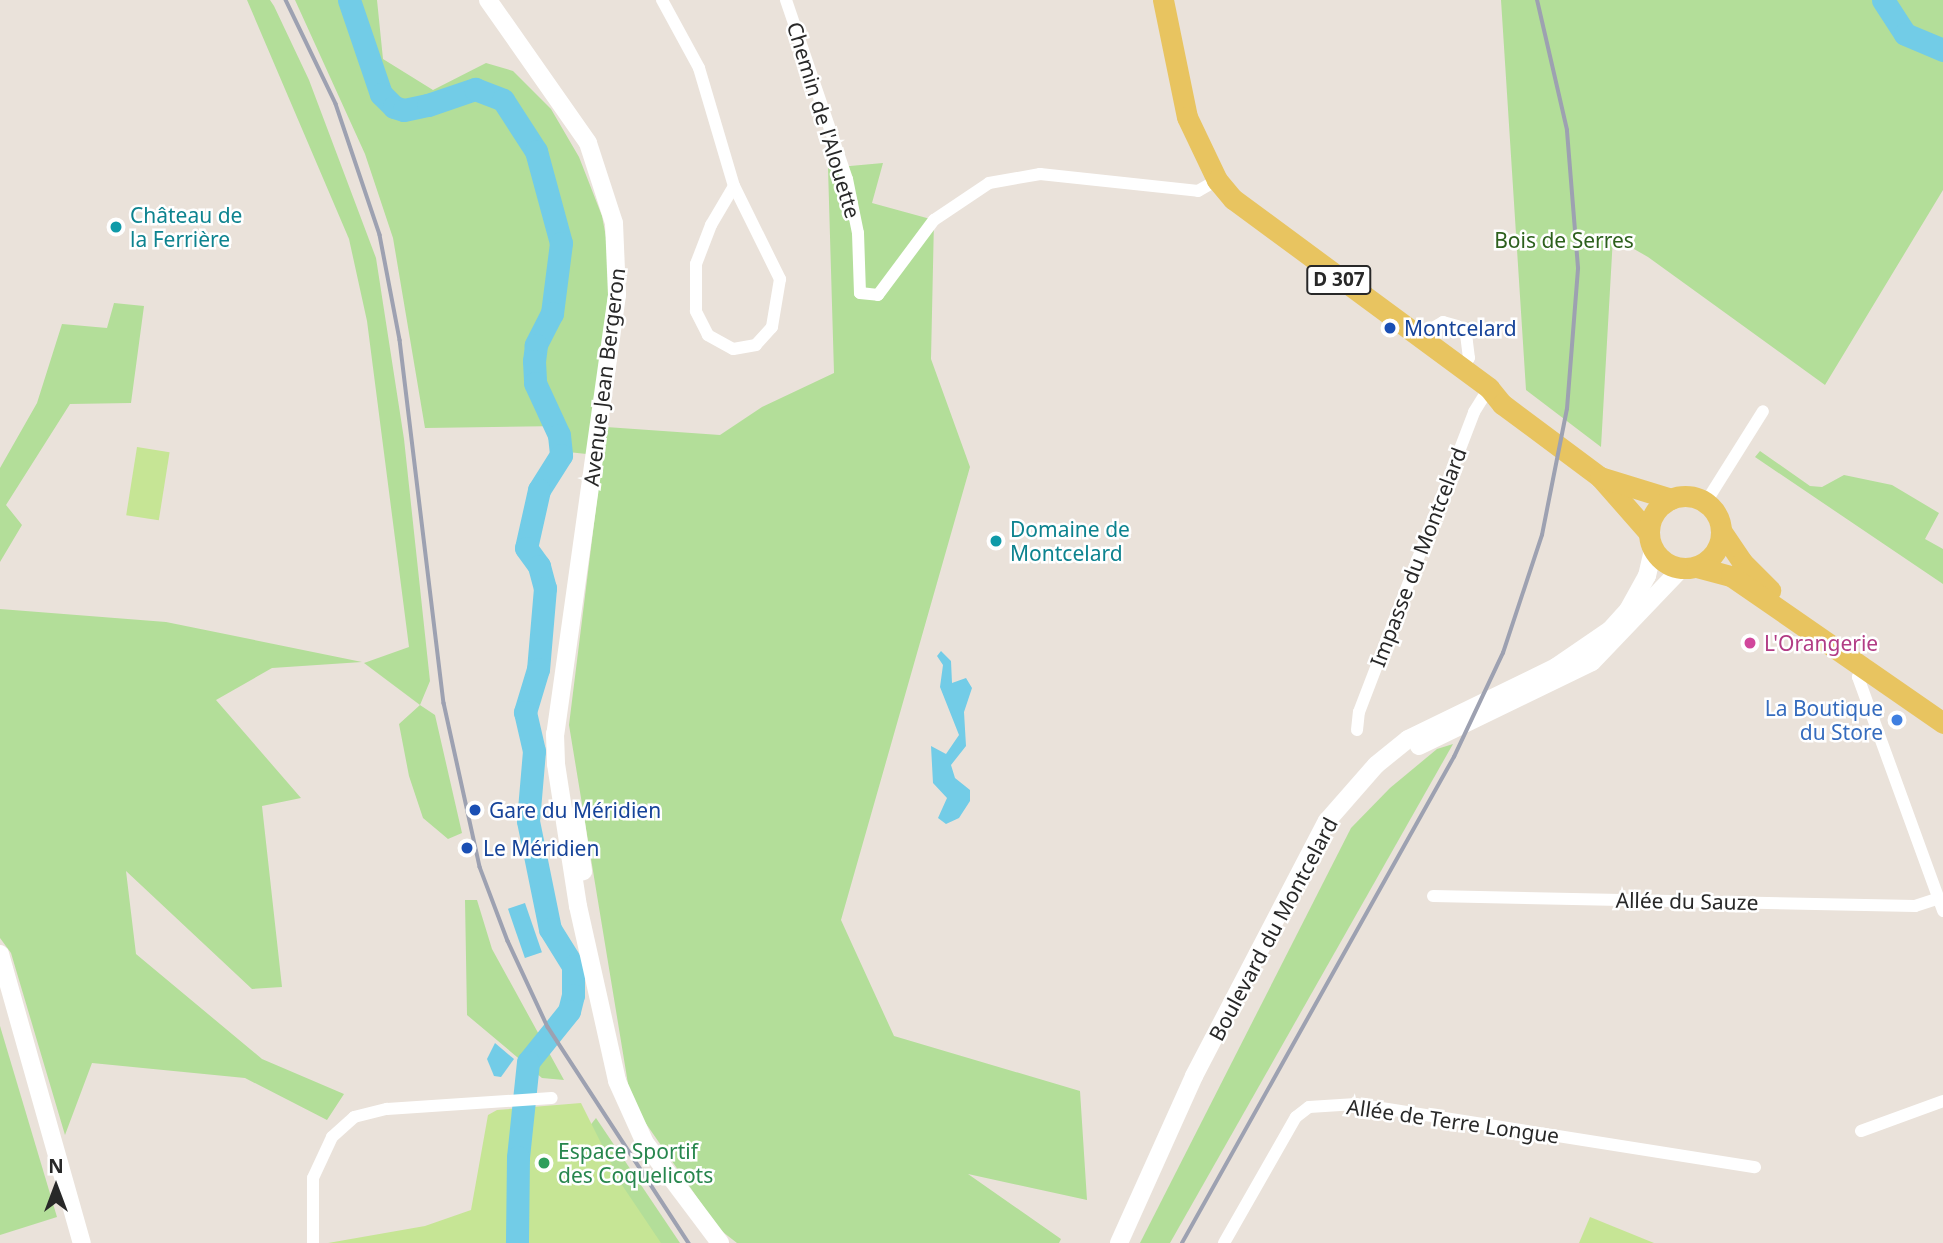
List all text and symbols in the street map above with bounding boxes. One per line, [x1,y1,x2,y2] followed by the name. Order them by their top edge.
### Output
[782,19,866,221] street label: Chemin de l'Alouette
[130,202,242,252] place label: Château de la Ferrière
[108,219,124,235] marker: Château de la Ferrière
[1494,227,1634,253] park label: Bois de Serres
[1306,264,1372,296] road number: D 307
[578,266,630,488] street label: Avenue Jean Bergeron
[1404,315,1517,341] place label: Montcelard
[1382,320,1398,336] marker: Montcelard
[1365,444,1471,670] street label: Impasse du Montcelard
[1010,516,1130,566] place label: Domaine de Montcelard
[988,533,1004,549] marker: Domaine de Montcelard
[1764,630,1878,656] place label: L'Orangerie
[1742,635,1758,651] marker: L'Orangerie
[1765,695,1883,745] place label: La Boutique du Store
[1889,712,1905,728] marker: La Boutique du Store
[489,797,661,823] place label: Gare du Méridien
[467,802,483,818] marker: Gare du Méridien
[1203,813,1343,1045] street label: Boulevard du Montcelard
[483,835,599,861] place label: Le Méridien
[457,838,477,858] marker: Le Méridien
[1615,887,1759,915] street label: Allée du Sauze
[1345,1094,1561,1148] street label: Allée de Terre Longue
[558,1138,713,1188] place label: Espace Sportif des Coquelicots
[21,1152,91,1222] north arrow
[48,1153,64,1179] text: N
[536,1155,552,1171] marker: Espace Sportif des Coquelicots

